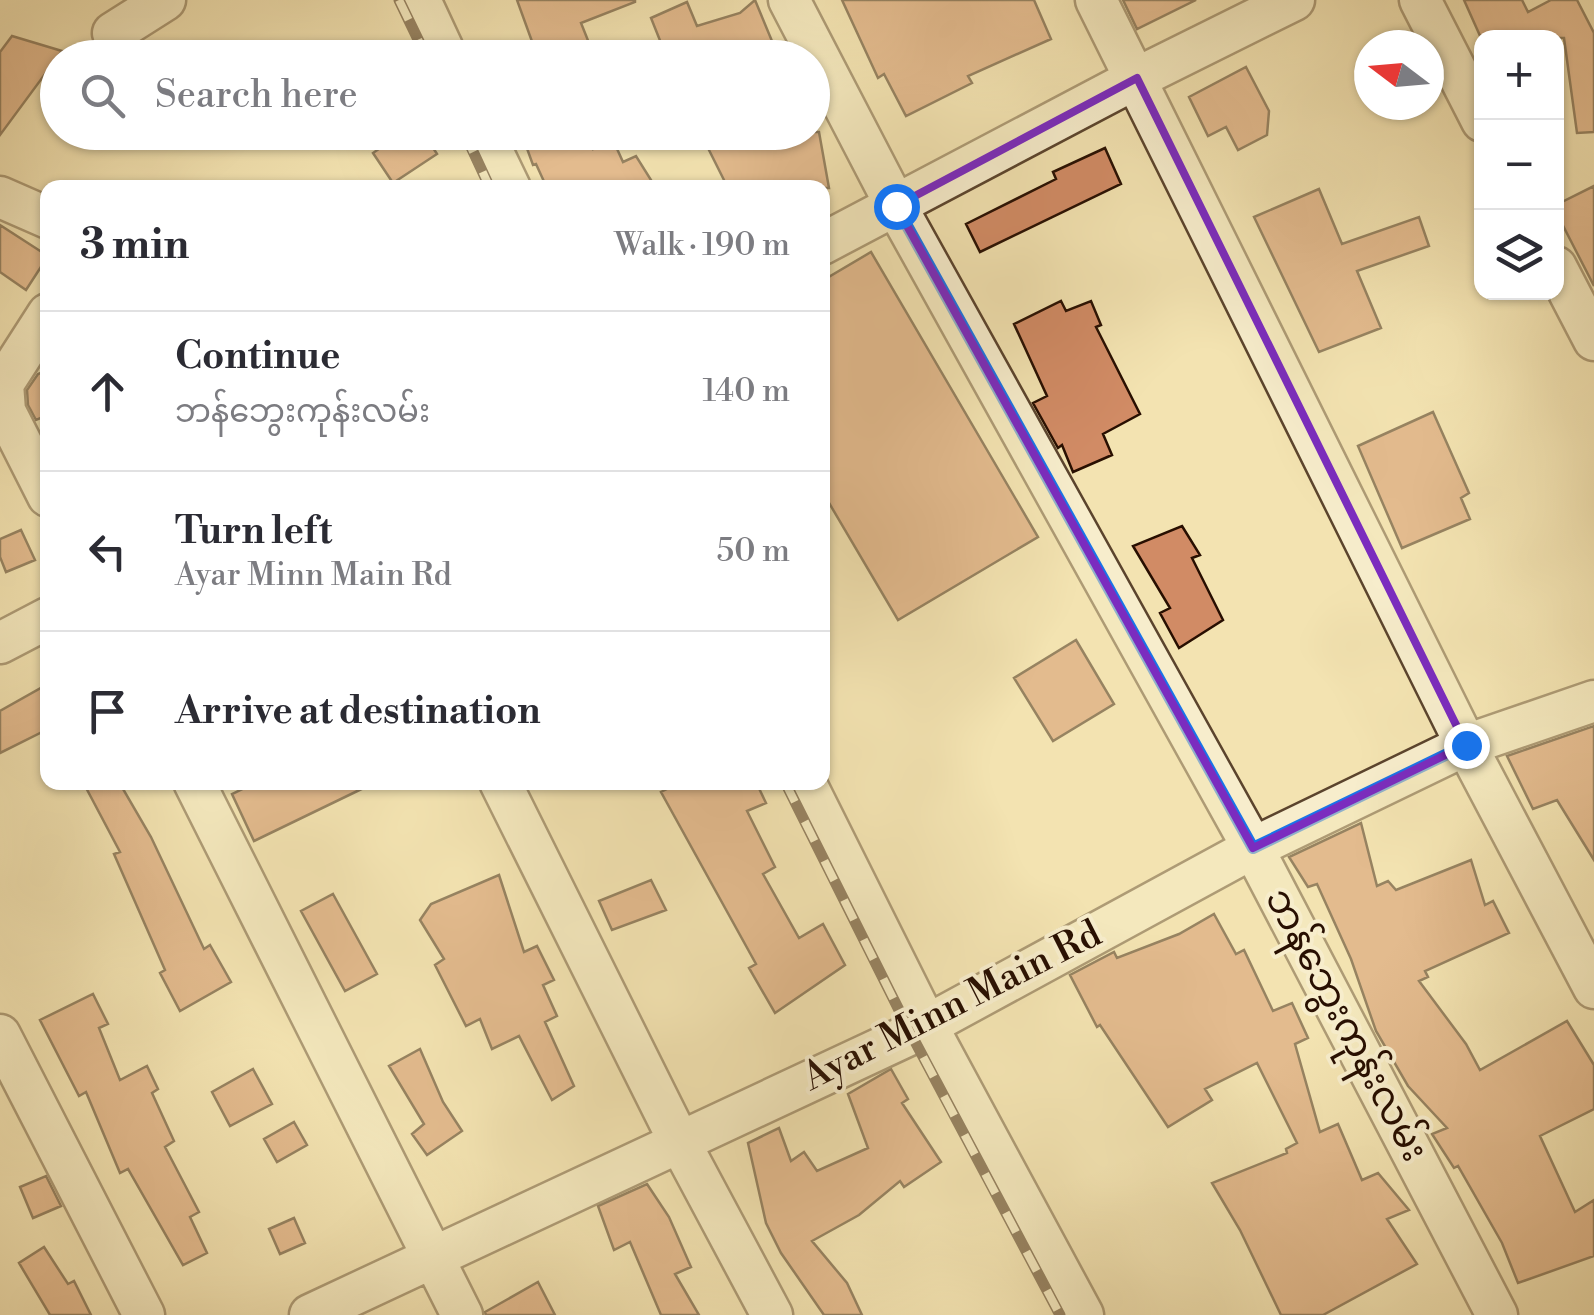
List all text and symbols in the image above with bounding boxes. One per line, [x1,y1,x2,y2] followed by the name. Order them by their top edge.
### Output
[1354,30,1444,120] north arrow
[1474,30,1564,300] map controls
[1474,30,1564,120] button: +
[40,40,830,150] search box
[75,68,130,123] icon: search
[155,72,358,119] text: Search here
[1474,120,1564,210] button: −
[874,184,920,230] route start
[1474,210,1564,300] button: layers
[80,219,189,272] text: 3 min
[614,225,790,265] text: Walk · 190 m
[175,333,340,380] text: Continue
[80,364,135,419] icon: ahead
[703,371,790,411] text: 140 m
[175,392,430,432] text: ဘန်ဘွေးကုန်းလမ်း
[175,508,332,555] text: Turn left
[80,524,135,579] icon: left
[717,531,790,571] text: 50 m
[175,555,452,595] text: Ayar Minn Main Rd
[80,684,135,739] icon: arrive
[175,688,541,735] text: Arrive at destination
[1444,723,1490,769] route end
[1249,878,1441,1173] street label: ဘန်ဘွေးကုန်းလမ်း
[794,910,1109,1102] street label: Ayar Minn Main Rd

